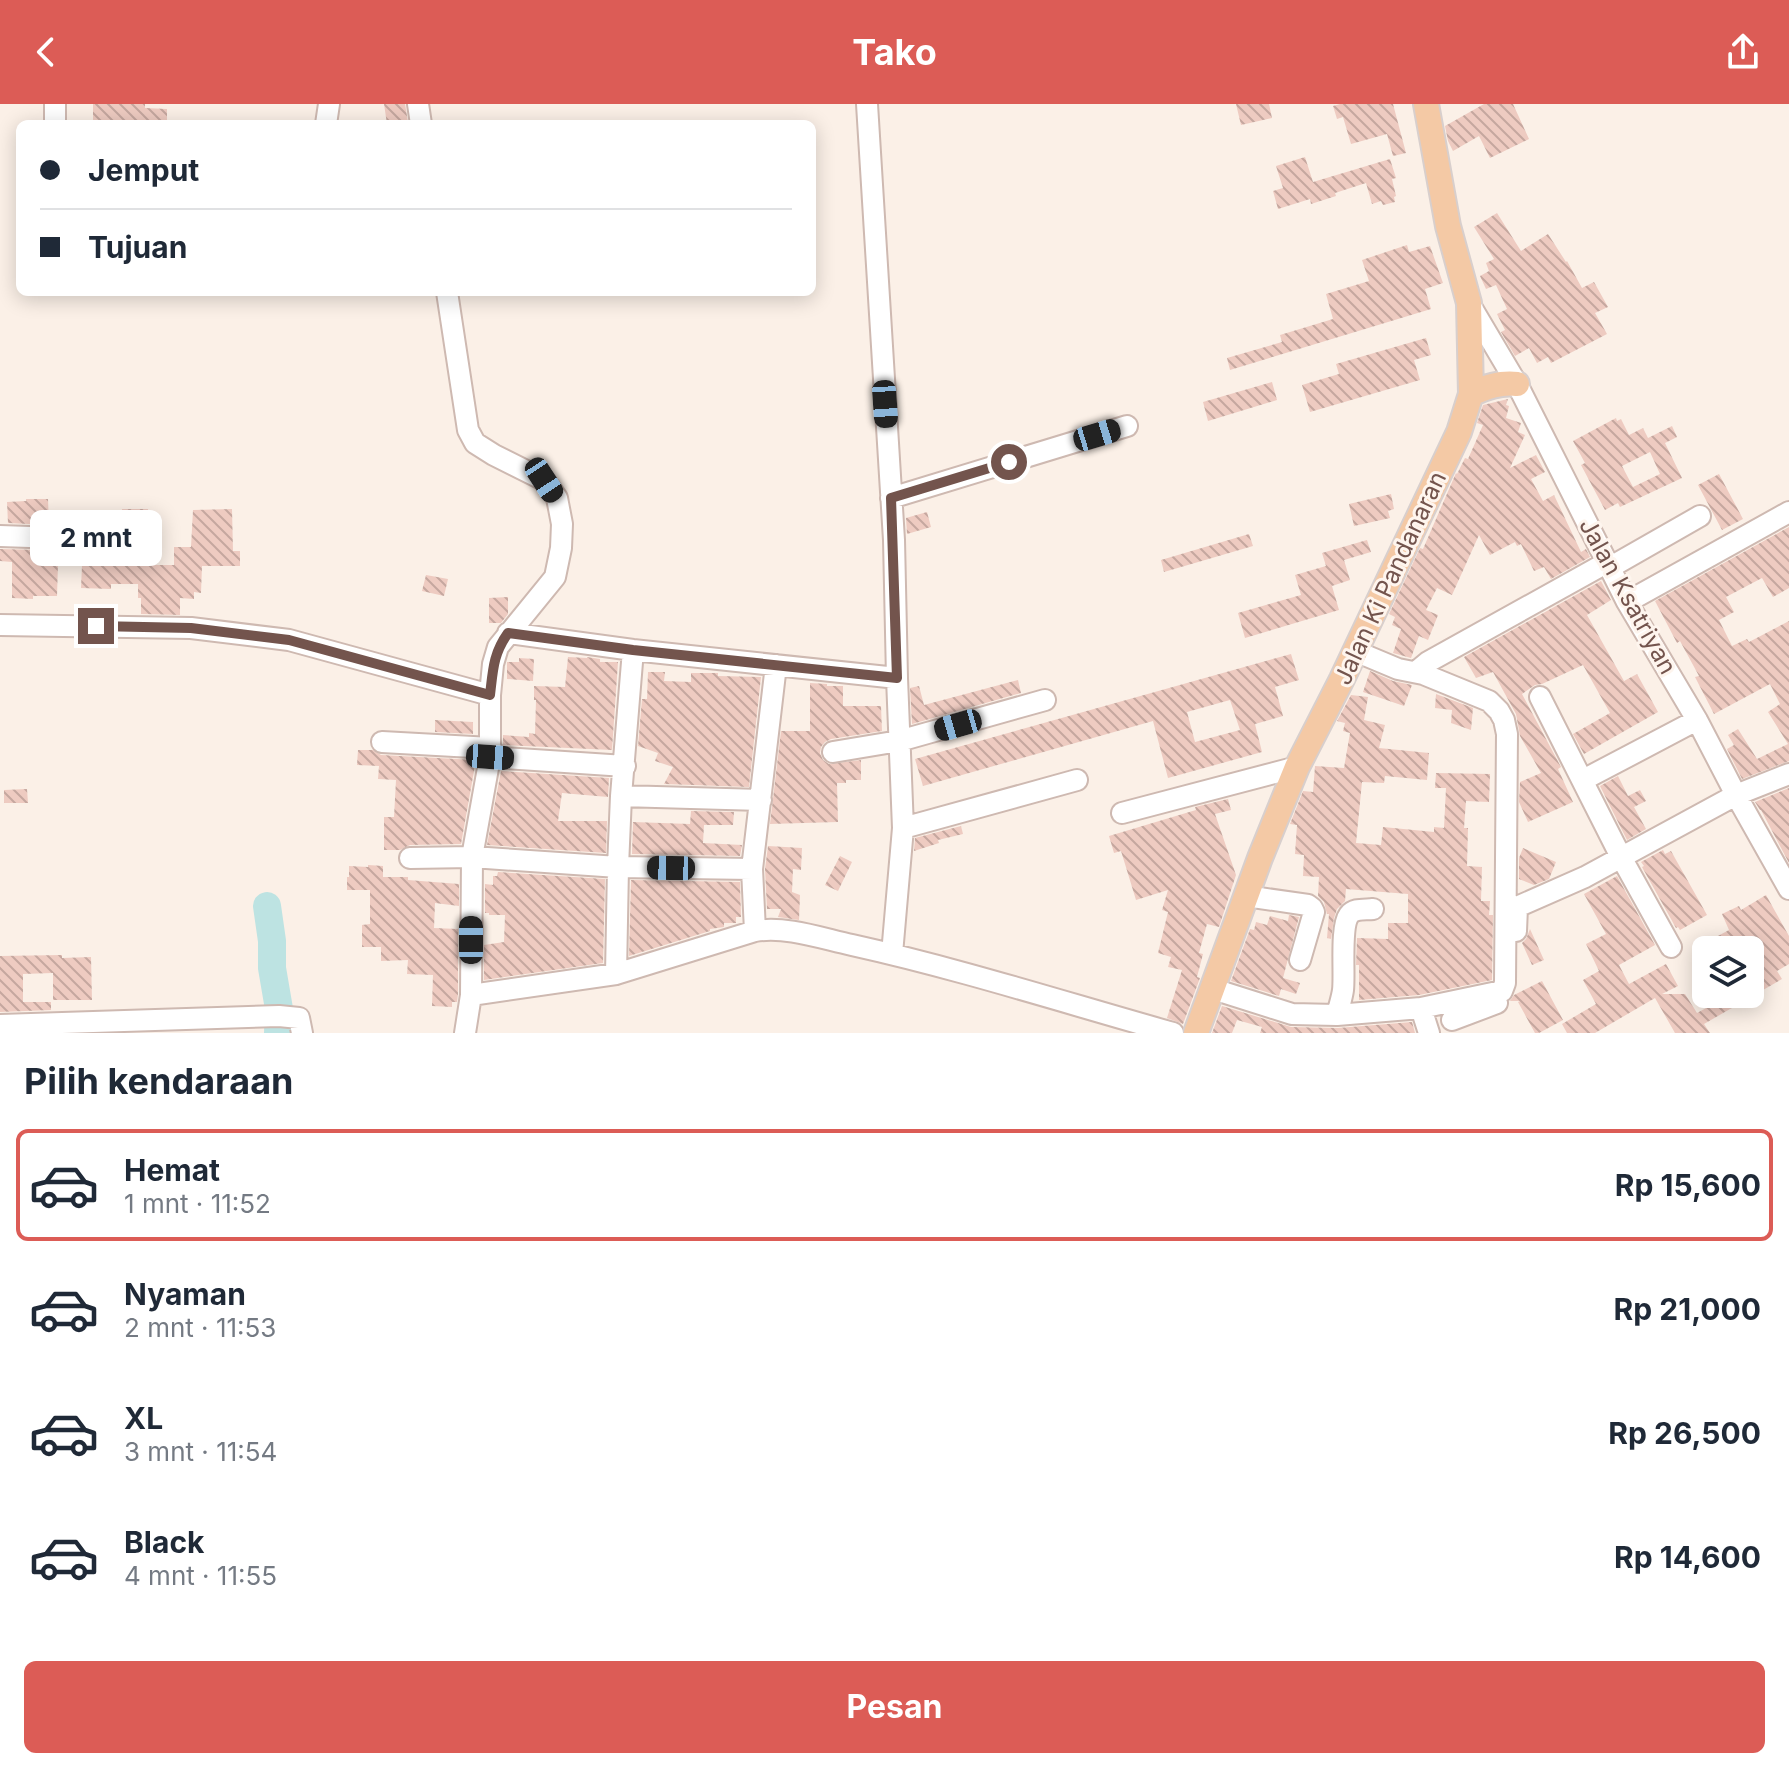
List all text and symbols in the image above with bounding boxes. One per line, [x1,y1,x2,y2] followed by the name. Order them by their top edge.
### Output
[24,30,68,74] icon: back
[852,30,937,74] text: Tako
[1721,30,1765,74] icon: share
[88,152,199,188] text: Jemput
[88,229,187,265] text: Tujuan
[871,379,899,429] car
[1071,417,1123,453] car
[991,444,1027,480] route start
[521,453,567,507] car
[1328,467,1452,689] street label: Jalan Ki Pandanaran
[30,510,162,566] callout: 2 mnt
[1573,513,1683,679] street label: Jalan Ksatriyan
[60,522,132,553] text: 2 mnt
[78,608,114,644] route end
[932,707,984,743] car
[465,743,515,771] car
[647,856,695,880] car
[459,916,483,964] car
[1692,936,1764,1008] map controls
[1692,936,1764,1008] button: layers
[24,1059,293,1103] text: Pilih kendaraan
[28,1149,100,1221] icon: car
[124,1152,220,1188] text: Hemat
[1615,1167,1761,1203] text: Rp 15,600
[124,1188,271,1219] text: 1 mnt · 11:52
[28,1273,100,1345] icon: car
[124,1276,246,1312] text: Nyaman
[1614,1291,1761,1327] text: Rp 21,000
[124,1312,276,1343] text: 2 mnt · 11:53
[28,1397,100,1469] icon: car
[124,1400,163,1436] text: XL
[1608,1415,1761,1451] text: Rp 26,500
[124,1436,277,1467] text: 3 mnt · 11:54
[28,1521,100,1593] icon: car
[124,1524,204,1560] text: Black
[1614,1539,1761,1575] text: Rp 14,600
[124,1560,277,1591] text: 4 mnt · 11:55
[24,1661,1765,1753] button: Pesan

